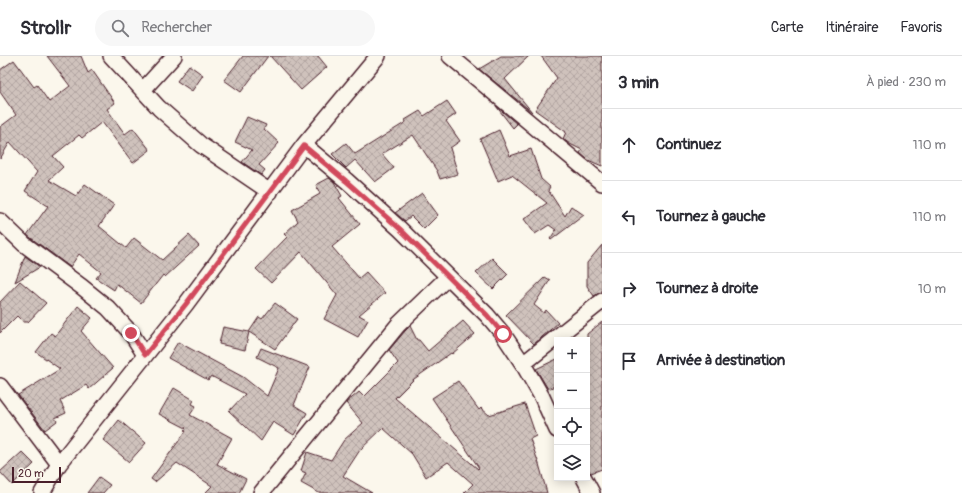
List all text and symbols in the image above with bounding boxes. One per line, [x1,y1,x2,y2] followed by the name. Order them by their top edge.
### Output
[95,10,375,46] search box
[20,16,71,40] text: Strollr
[109,17,131,39] icon: search
[141,18,212,37] text: Rechercher
[771,19,803,36] text: Carte
[825,19,878,36] text: Itinéraire
[900,19,942,36] text: Favoris
[618,72,659,93] text: 3 min
[866,74,946,90] text: À pied · 230 m
[618,134,640,156] icon: ahead
[656,135,721,154] text: Continuez
[913,137,946,153] text: 110 m
[618,206,640,228] icon: left
[656,207,766,226] text: Tournez à gauche
[913,209,946,225] text: 110 m
[618,278,640,300] icon: right
[656,279,758,298] text: Tournez à droite
[918,281,946,297] text: 10 m
[122,324,140,342] route end
[494,325,512,343] route start
[554,337,590,481] map controls
[554,337,590,373] button: +
[618,350,640,372] icon: arrive
[656,351,785,370] text: Arrivée à destination
[554,373,590,409] button: −
[554,409,590,445] button: locate
[554,445,590,481] button: layers
[12,465,61,484] scale bar
[18,467,44,480] text: 20 m

